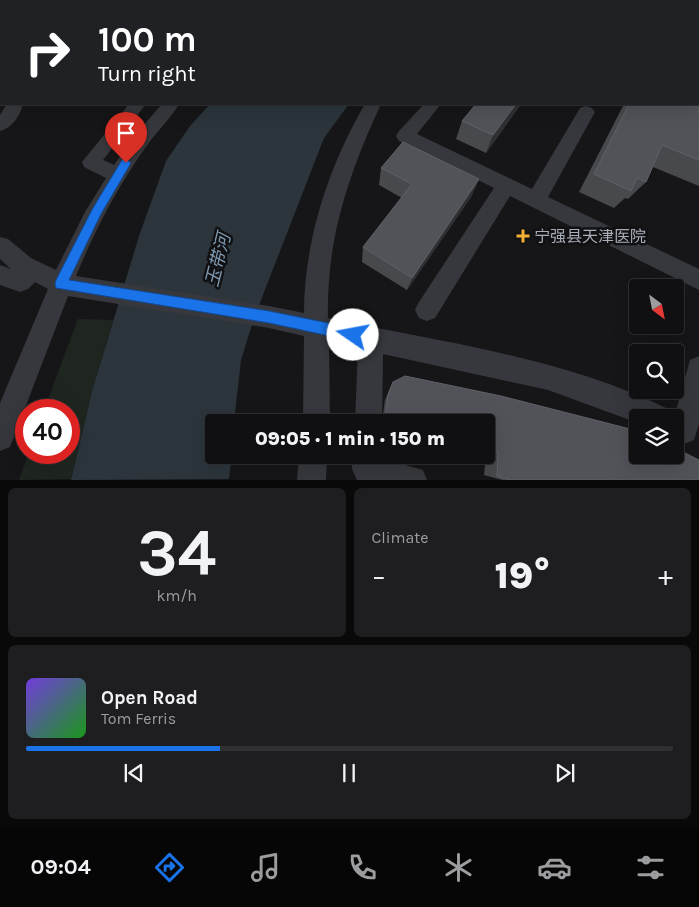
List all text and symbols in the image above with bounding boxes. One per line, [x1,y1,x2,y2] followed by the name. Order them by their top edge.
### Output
[98,19,197,60] text: 100 m
[15,20,80,85] icon: right
[98,61,196,87] text: Turn right
[105,112,147,163] pin
[112,119,140,147] icon: arrive
[534,227,646,246] place label: 宁强县天津医院
[201,228,236,289] water label: 玉带河
[516,229,530,243] marker: 宁强县天津医院
[629,279,684,334] north arrow
[629,279,684,464] map controls
[326,308,378,360] position arrow
[629,344,684,399] button: search
[15,399,80,464] speed limit sign: 40
[629,409,684,464] button: layers
[255,428,445,450] text: 09:05 · 1 min · 150 m
[137,515,216,591] text: 34
[372,528,429,547] text: Climate
[494,553,550,598] text: 19°
[372,559,386,592] text: −
[658,559,673,592] text: +
[156,586,197,605] text: km/h
[101,687,198,709] text: Open Road
[101,709,176,728] text: Tom Ferris
[120,759,148,787] icon: previous
[335,759,363,787] icon: pause
[551,759,579,787] icon: next
[152,850,187,885] icon: directions
[248,850,283,885] icon: music
[345,850,380,885] icon: phone
[441,850,476,885] icon: climate
[537,850,572,885] icon: car
[633,850,668,885] icon: filters
[31,854,91,880] text: 09:04

